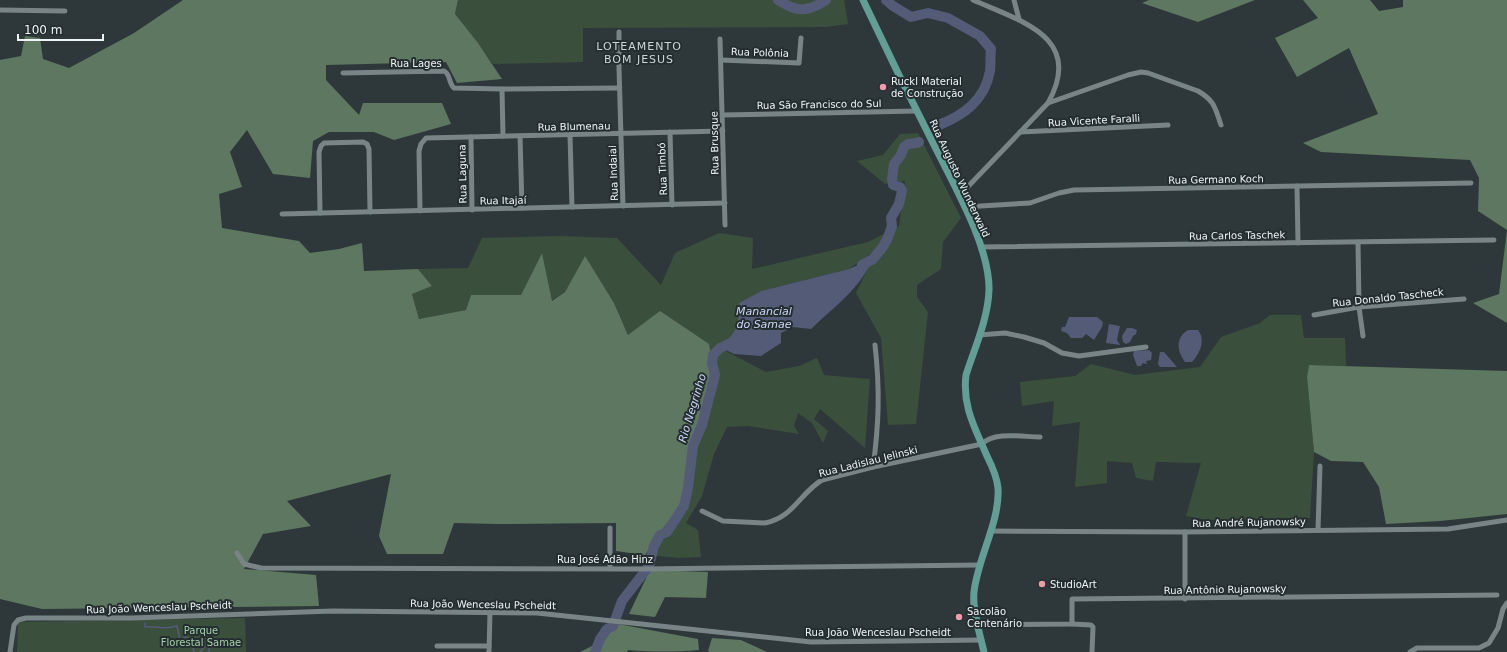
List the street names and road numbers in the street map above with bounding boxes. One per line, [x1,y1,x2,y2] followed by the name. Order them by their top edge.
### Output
[731,46,789,59] street label: Rua Polônia
[390,58,442,69] street label: Rua Lages
[756,98,882,111] street label: Rua São Francisco do Sul
[708,111,721,175] street label: Rua Brusque
[1048,113,1140,128] street label: Rua Vicente Faralli
[927,118,992,239] street label: Rua Augusto Wunderwald
[538,120,611,133] street label: Rua Blumenau
[656,142,669,196] street label: Rua Timbó
[456,144,469,204] street label: Rua Laguna
[607,145,620,201] street label: Rua Indaial
[1168,173,1264,186] street label: Rua Germano Koch
[480,195,528,206] street label: Rua Itajaí
[1189,229,1285,242] street label: Rua Carlos Taschek
[1332,286,1444,309] street label: Rua Donaldo Tascheck
[818,444,919,479] street label: Rua Ladislau Jelinski
[1192,516,1306,529] street label: Rua André Rujanowsky
[557,554,653,565] street label: Rua José Adão Hinz
[1164,583,1287,596] street label: Rua Antônio Rujanowsky
[410,598,556,611] street label: Rua João Wenceslau Pscheidt
[86,599,232,616] street label: Rua João Wenceslau Pscheidt
[805,627,951,638] street label: Rua João Wenceslau Pscheidt

